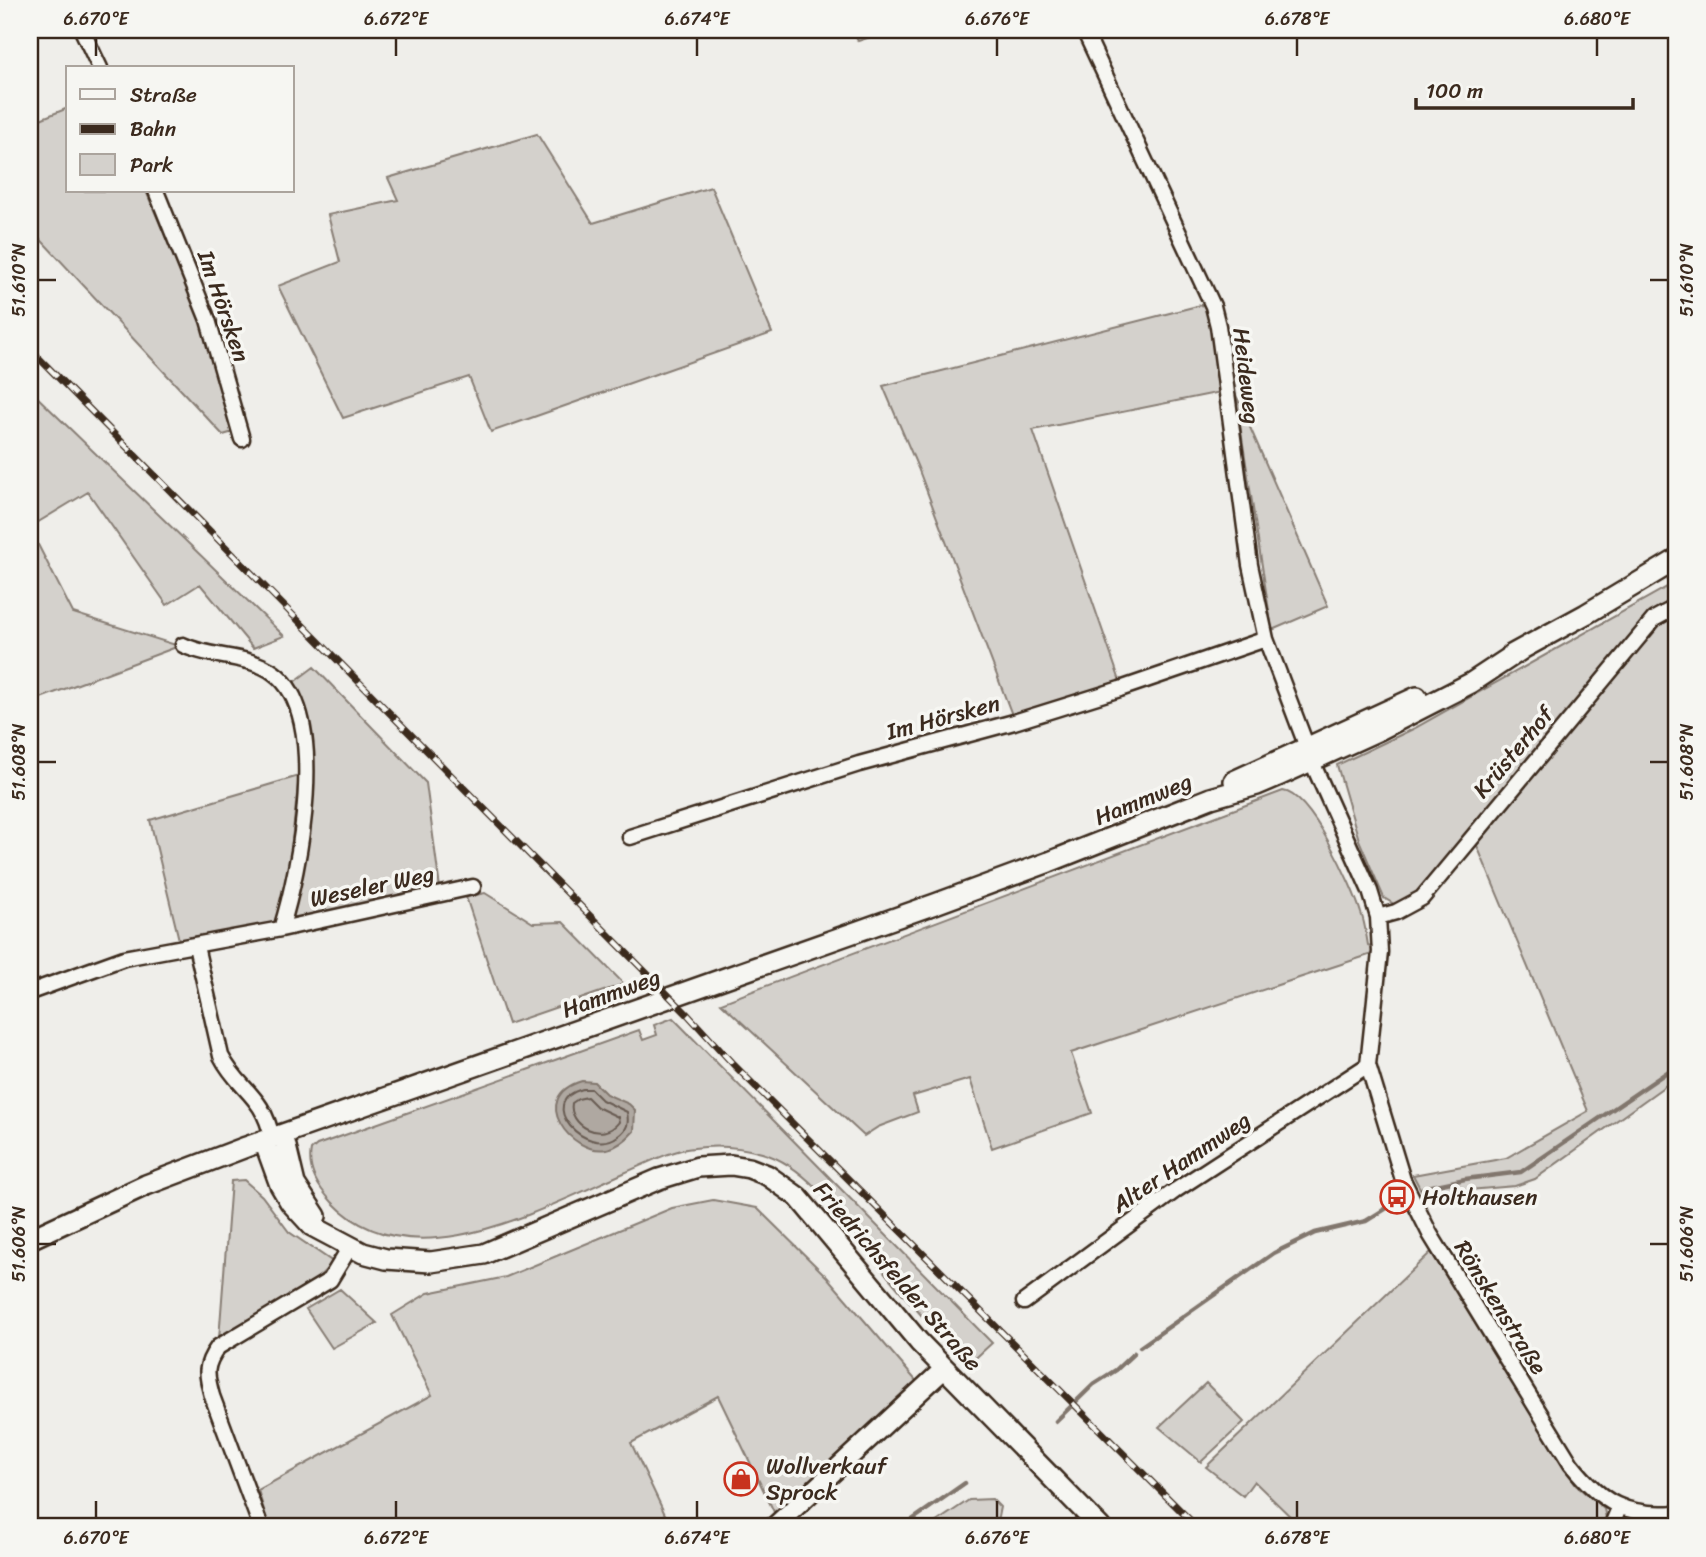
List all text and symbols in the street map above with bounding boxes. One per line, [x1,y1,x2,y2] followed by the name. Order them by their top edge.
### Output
[63,3,130,35] text: 6.670°E
[364,3,429,35] text: 6.672°E
[664,3,731,35] text: 6.674°E
[965,3,1030,35] text: 6.676°E
[1265,3,1330,35] text: 6.678°E
[1564,3,1631,35] text: 6.680°E
[66,66,294,192] legend
[1416,66,1632,110] scale bar
[1426,72,1483,110] text: 100 m
[130,76,197,114] text: Straße
[130,110,176,148] text: Bahn
[130,146,173,184] text: Park
[3,243,35,317] text: 51.610°N
[1671,243,1703,317] text: 51.610°N
[185,244,262,368] street label: Im Hörsken
[1220,325,1273,427] street label: Heideweg
[881,683,1004,753] street label: Im Hörsken
[1462,695,1566,808] street label: Krüsterhof
[3,723,35,800] text: 51.608°N
[1671,723,1703,800] text: 51.608°N
[1088,761,1199,838] street label: Hammweg
[306,853,438,920] street label: Weseler Weg
[556,957,667,1030] street label: Hammweg
[1102,1100,1260,1225] street label: Alter Hammweg
[803,1172,993,1381] street label: Friedrichsfelder Straße
[1422,1177,1537,1218] place label: Holthausen
[1378,1178,1416,1216] bus stop icon: Holthausen
[3,1205,35,1282] text: 51.606°N
[1671,1205,1703,1282] text: 51.606°N
[1443,1232,1558,1383] street label: Rönskenstraße
[766,1446,889,1513] place label: Wollverkauf Sprock
[722,1460,760,1498] shop icon: Wollverkauf Sprock
[63,1522,130,1554] text: 6.670°E
[364,1522,429,1554] text: 6.672°E
[664,1522,731,1554] text: 6.674°E
[965,1522,1030,1554] text: 6.676°E
[1265,1522,1330,1554] text: 6.678°E
[1564,1522,1631,1554] text: 6.680°E

